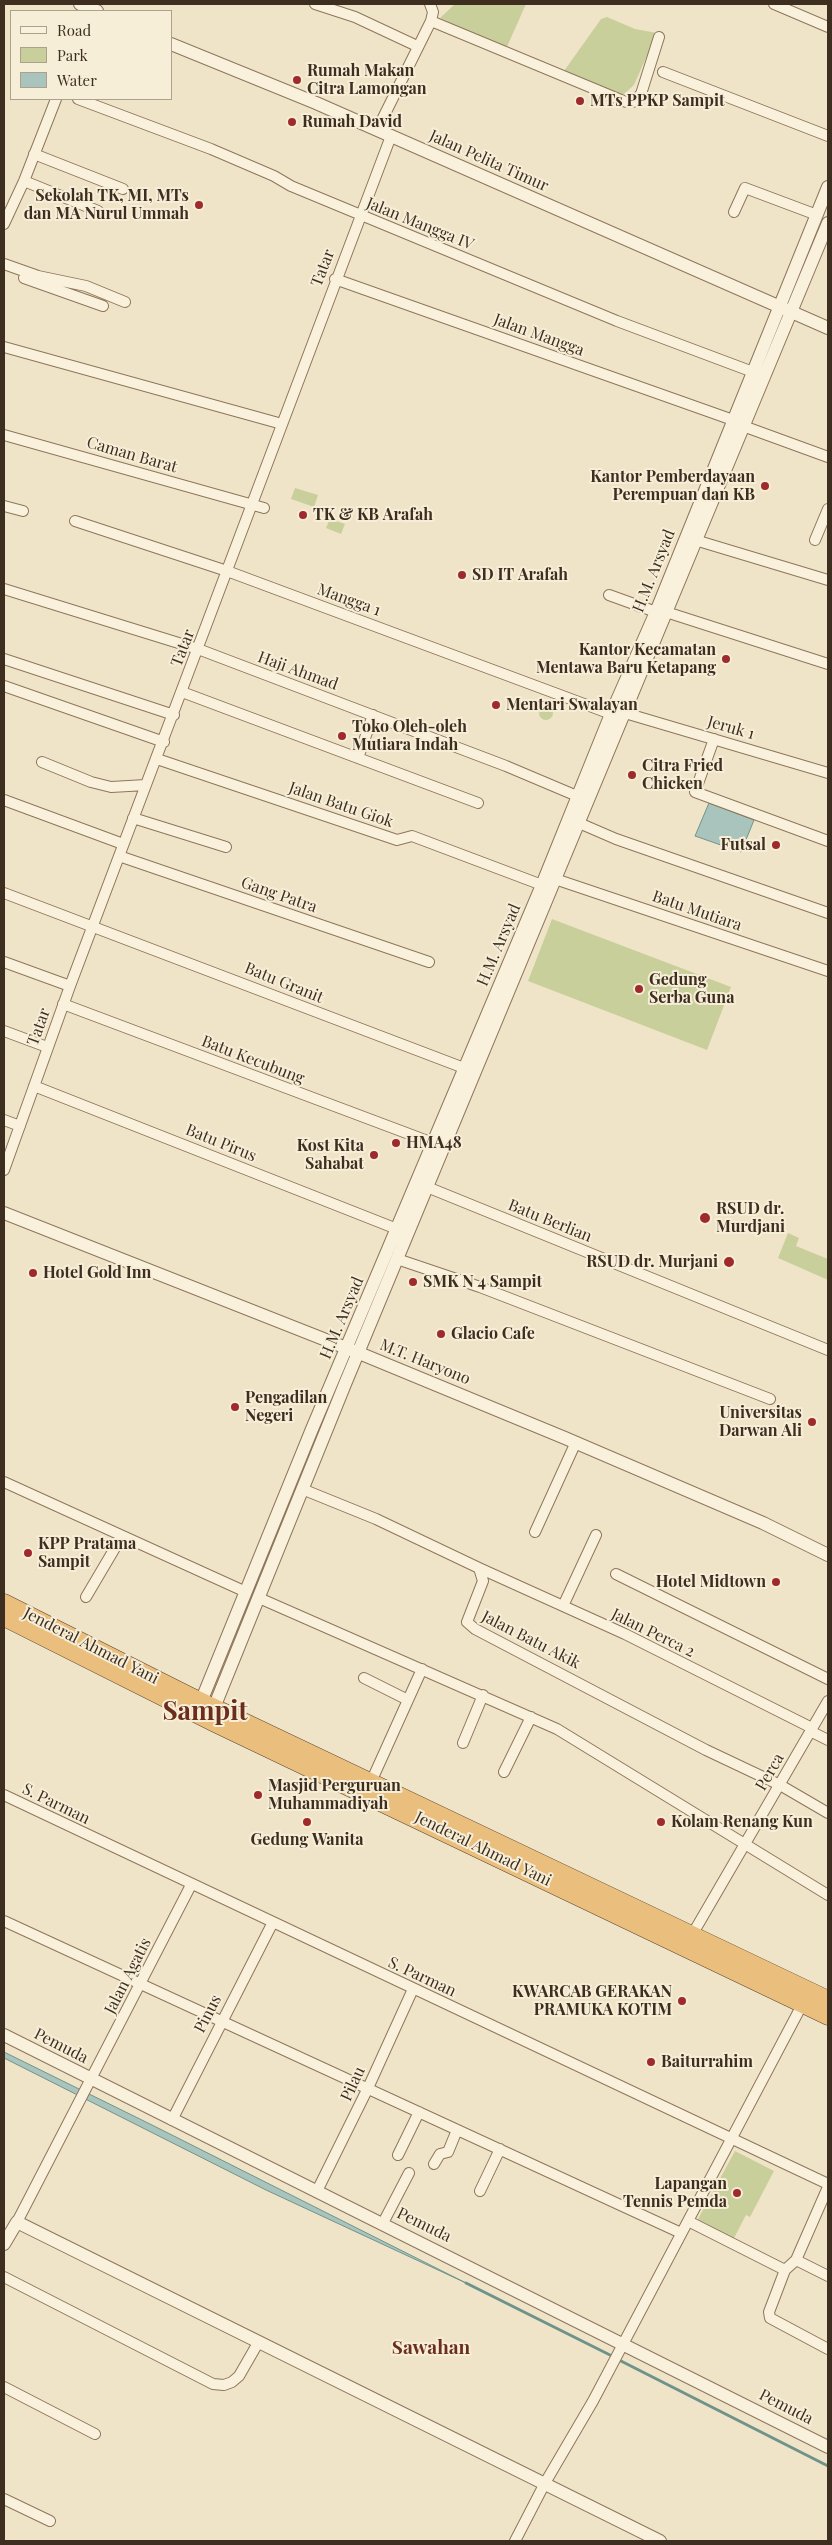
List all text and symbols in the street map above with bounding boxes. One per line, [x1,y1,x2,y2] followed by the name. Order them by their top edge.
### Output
[10,10,172,100] legend
[57,20,91,40] text: Road
[57,45,88,65] text: Park
[307,61,427,99] place label: Rumah Makan Citra Lamongan
[57,70,97,90] text: Water
[291,74,303,86] marker: Rumah Makan Citra Lamongan
[590,91,725,111] place label: MTs PPKP Sampit
[574,95,586,107] marker: MTs PPKP Sampit
[302,112,402,132] place label: Rumah David
[286,116,298,128] marker: Rumah David
[426,126,552,196] street label: Jalan Pelita Timur
[24,186,189,224] place label: Sekolah TK, MI, MTs dan MA Nurul Ummah
[363,194,477,254] street label: Jalan Mangga IV
[193,199,205,211] marker: Sekolah TK, MI, MTs dan MA Nurul Ummah
[307,247,339,289] street label: Tatar
[491,310,587,360] street label: Jalan Mangga
[84,433,180,477] street label: Caman Barat
[590,467,755,505] place label: Kantor Pemberdayaan Perempuan dan KB
[759,480,771,492] marker: Kantor Pemberdayaan Perempuan dan KB
[313,505,433,525] place label: TK & KB Arafah
[297,509,309,521] marker: TK & KB Arafah
[629,527,679,615] street label: H.M. Arsyad
[472,565,568,585] place label: SD IT Arafah
[456,569,468,581] marker: SD IT Arafah
[315,580,383,620] street label: Mangga 1
[167,627,199,669] street label: Tatar
[536,640,716,678] place label: Kantor Kecamatan Mentawa Baru Ketapang
[255,648,341,694] street label: Haji Ahmad
[720,653,732,665] marker: Kantor Kecamatan Mentawa Baru Ketapang
[506,695,638,715] place label: Mentari Swalayan
[490,699,502,711] marker: Mentari Swalayan
[705,712,757,744] street label: Jeruk 1
[352,717,467,755] place label: Toko Oleh-oleh Mutiara Indah
[336,730,348,742] marker: Toko Oleh-oleh Mutiara Indah
[642,756,723,794] place label: Citra Fried Chicken
[626,769,638,781] marker: Citra Fried Chicken
[286,778,396,832] street label: Jalan Batu Giok
[721,835,766,855] place label: Futsal
[770,839,782,851] marker: Futsal
[239,873,319,917] street label: Gang Patra
[650,887,744,935] street label: Batu Mutiara
[473,901,525,989] street label: H.M. Arsyad
[242,959,326,1007] street label: Batu Granit
[649,970,734,1008] place label: Gedung Serba Guna
[633,983,645,995] marker: Gedung Serba Guna
[23,1006,55,1048] street label: Tatar
[199,1032,307,1088] street label: Batu Kecubung
[183,1120,259,1166] street label: Batu Pirus
[406,1133,462,1153] place label: HMA48
[297,1136,364,1174] place label: Kost Kita Sahabat
[390,1137,402,1149] marker: HMA48
[368,1149,380,1161] marker: Kost Kita Sahabat
[505,1196,595,1246] street label: Batu Berlian
[716,1199,785,1237] place label: RSUD dr. Murdjani
[698,1211,712,1225] marker: RSUD dr. Murdjani
[586,1252,718,1272] place label: RSUD dr. Murjani
[722,1255,736,1269] marker: RSUD dr. Murjani
[43,1263,151,1283] place label: Hotel Gold Inn
[27,1267,39,1279] marker: Hotel Gold Inn
[423,1272,542,1292] place label: SMK N 4 Sampit
[316,1274,368,1362] street label: H.M. Arsyad
[407,1276,419,1288] marker: SMK N 4 Sampit
[451,1324,535,1344] place label: Glacio Cafe
[435,1328,447,1340] marker: Glacio Cafe
[377,1335,473,1389] street label: M.T. Haryono
[245,1388,327,1426] place label: Pengadilan Negeri
[229,1401,241,1413] marker: Pengadilan Negeri
[719,1403,802,1441] place label: Universitas Darwan Ali
[806,1416,818,1428] marker: Universitas Darwan Ali
[38,1534,136,1572] place label: KPP Pratama Sampit
[22,1547,34,1559] marker: KPP Pratama Sampit
[656,1572,766,1592] place label: Hotel Midtown
[770,1576,782,1588] marker: Hotel Midtown
[20,1604,162,1688] street label: Jenderal Ahmad Yani
[608,1605,698,1661] street label: Jalan Perca 2
[478,1607,584,1673] street label: Jalan Batu Akik
[162,1696,248,1728] district label: Sampit
[752,1750,788,1794] street label: Perca
[268,1776,401,1814] place label: Masjid Perguruan Muhammadiyah
[19,1779,93,1829] street label: S. Parman
[252,1789,264,1801] marker: Masjid Perguruan Muhammadiyah
[412,1808,554,1890] street label: Jenderal Ahmad Yani
[671,1812,813,1832] place label: Kolam Renang Kun
[301,1816,313,1828] marker: Gedung Wanita
[655,1816,667,1828] marker: Kolam Renang Kun
[251,1830,363,1850] place label: Gedung Wanita
[101,1935,155,2017] street label: Jalan Agatis
[385,1953,459,2001] street label: S. Parman
[512,1982,672,2020] place label: KWARCAB GERAKAN PRAMUKA KOTIM
[190,1992,226,2036] street label: Pinus
[676,1995,688,2007] marker: KWARCAB GERAKAN PRAMUKA KOTIM
[31,2024,91,2068] street label: Pemuda
[661,2052,753,2072] place label: Baiturrahim
[645,2056,657,2068] marker: Baiturrahim
[337,2064,369,2104] street label: Pilau
[623,2174,727,2212] place label: Lapangan Tennis Pemda
[731,2187,743,2199] marker: Lapangan Tennis Pemda
[394,2204,454,2246] street label: Pemuda
[392,2337,470,2359] district label: Sawahan
[756,2385,816,2429] street label: Pemuda

